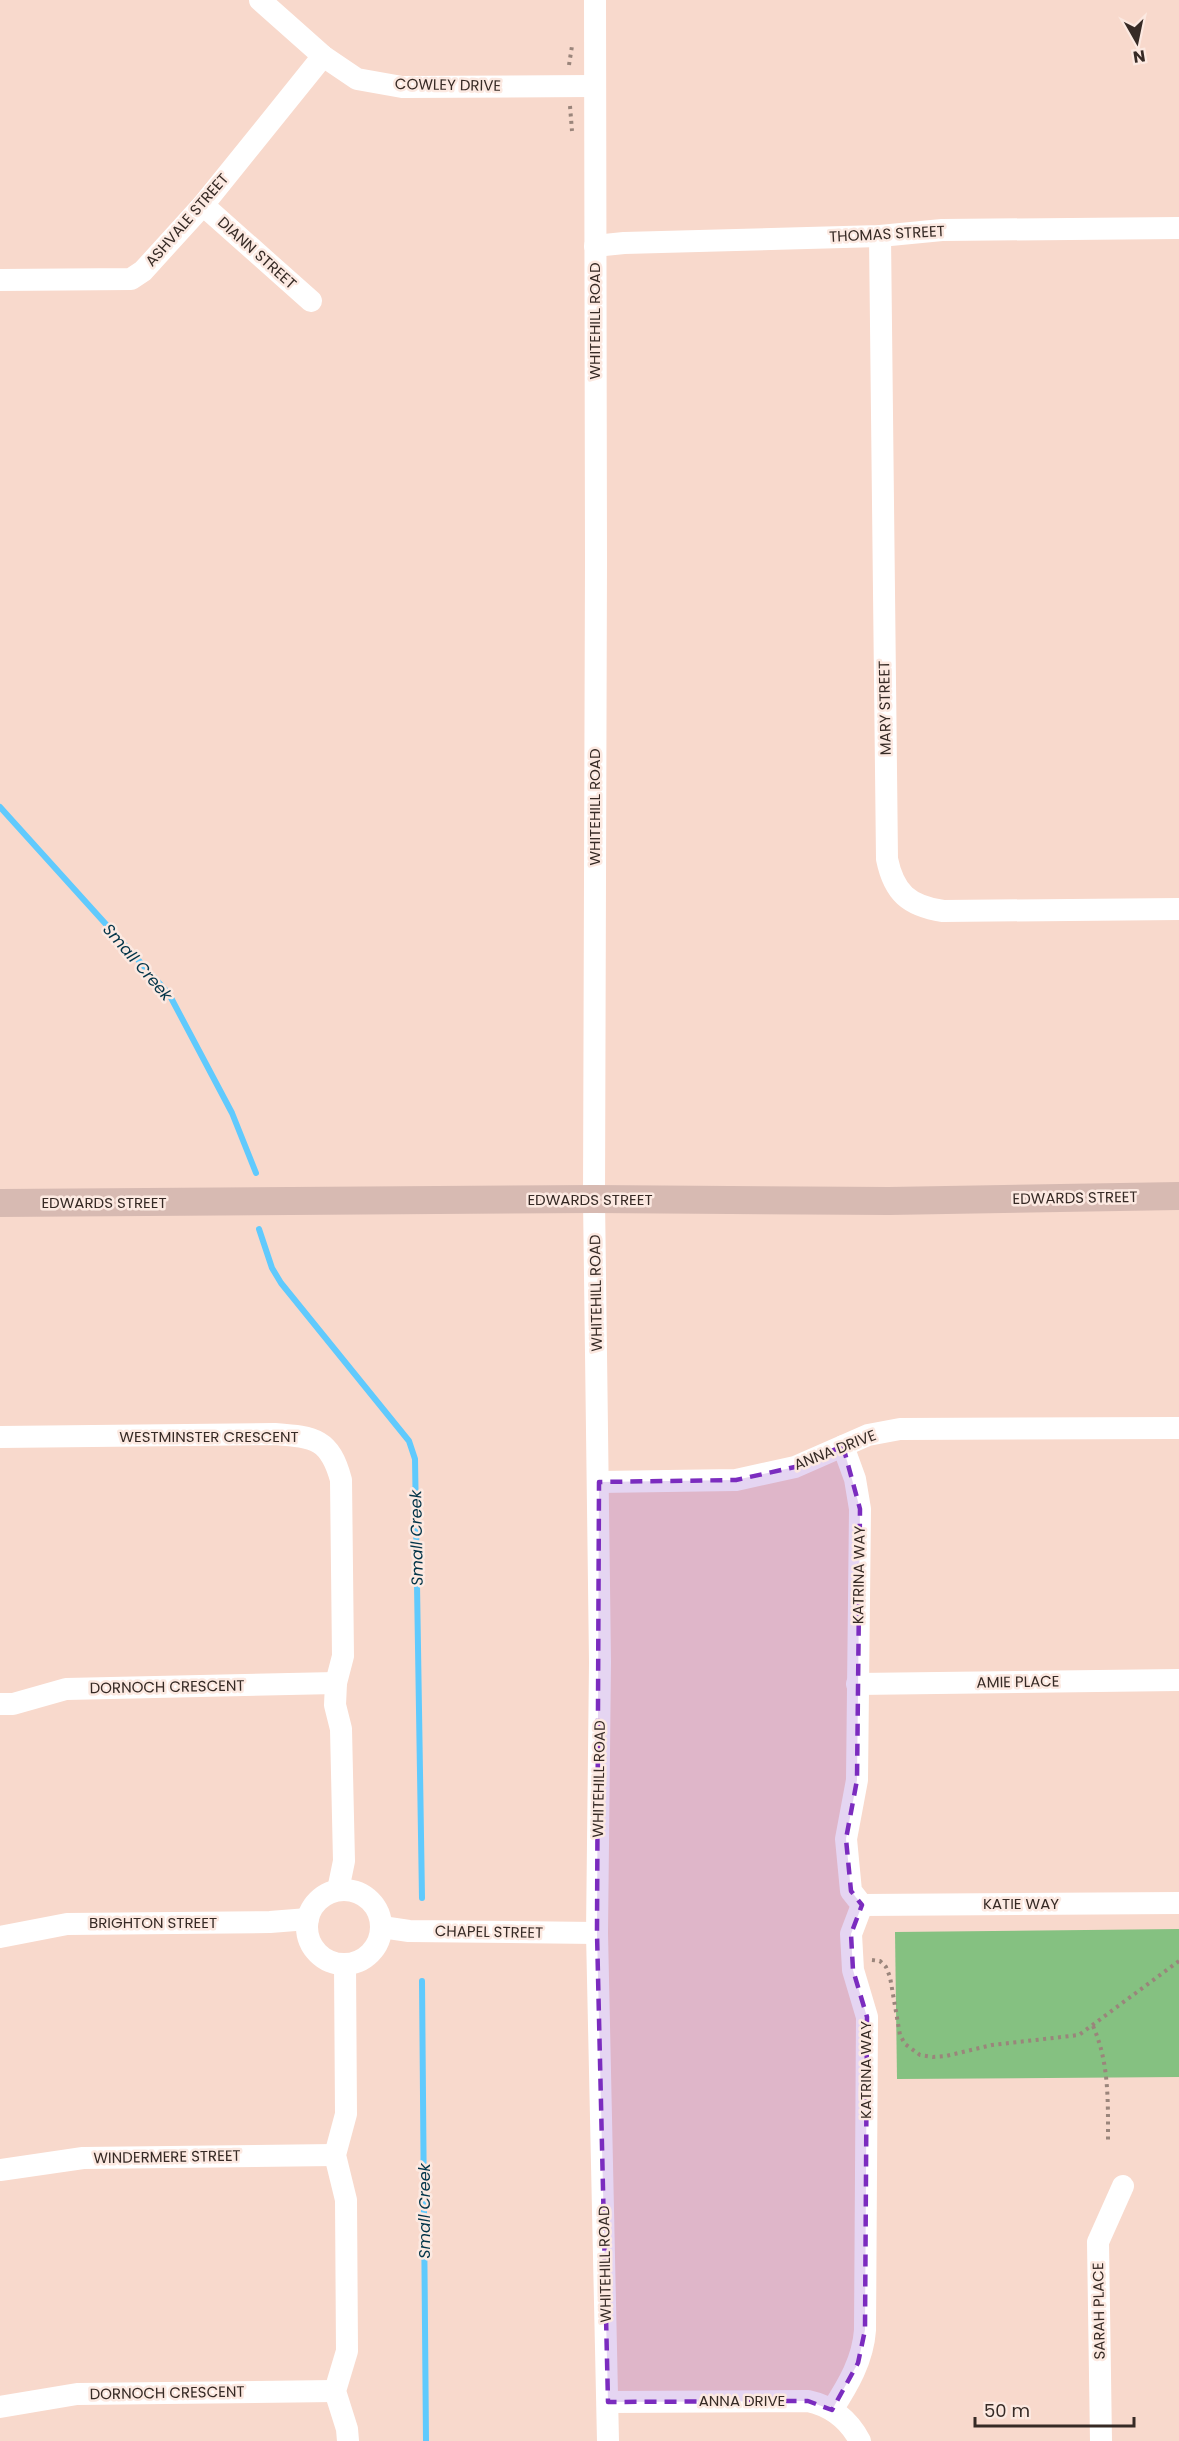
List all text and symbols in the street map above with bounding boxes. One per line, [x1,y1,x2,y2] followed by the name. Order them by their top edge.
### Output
[1107,12,1167,72] north arrow
[1132,44,1147,69] text: N
[395,73,501,96] street label: COWLEY DRIVE
[140,169,233,271] street label: ASHVALE STREET
[214,212,301,294] street label: DIANN STREET
[829,220,945,247] street label: THOMAS STREET
[584,262,605,380] street label: WHITEHILL ROAD
[873,661,896,755] street label: MARY STREET
[584,748,605,866] street label: WHITEHILL ROAD
[98,919,178,1007] water label: Small Creek
[1012,1186,1138,1209] street label: EDWARDS STREET
[527,1189,653,1210] street label: EDWARDS STREET
[41,1192,167,1213] street label: EDWARDS STREET
[584,1234,607,1352] street label: WHITEHILL ROAD
[791,1424,879,1475] street label: ANNA DRIVE
[119,1426,299,1447] street label: WESTMINSTER CRESCENT
[404,1489,429,1586] water label: Small Creek
[847,1525,870,1624] street label: KATRINA WAY
[976,1670,1060,1693] street label: AMIE PLACE
[89,1675,245,1698] street label: DORNOCH CRESCENT
[587,1720,610,1838] street label: WHITEHILL ROAD
[983,1893,1059,1914] street label: KATIE WAY
[89,1912,217,1933] street label: BRIGHTON STREET
[435,1920,543,1943] street label: CHAPEL STREET
[855,2021,876,2119] street label: KATRINA WAY
[93,2145,241,2168] street label: WINDERMERE STREET
[413,2162,436,2259] water label: Small Creek
[593,2205,616,2323] street label: WHITEHILL ROAD
[1087,2262,1110,2360] street label: SARAH PLACE
[89,2381,245,2404] street label: DORNOCH CRESCENT
[699,2390,785,2411] street label: ANNA DRIVE
[975,2390,1134,2428] scale bar
[984,2398,1030,2423] text: 50 m

